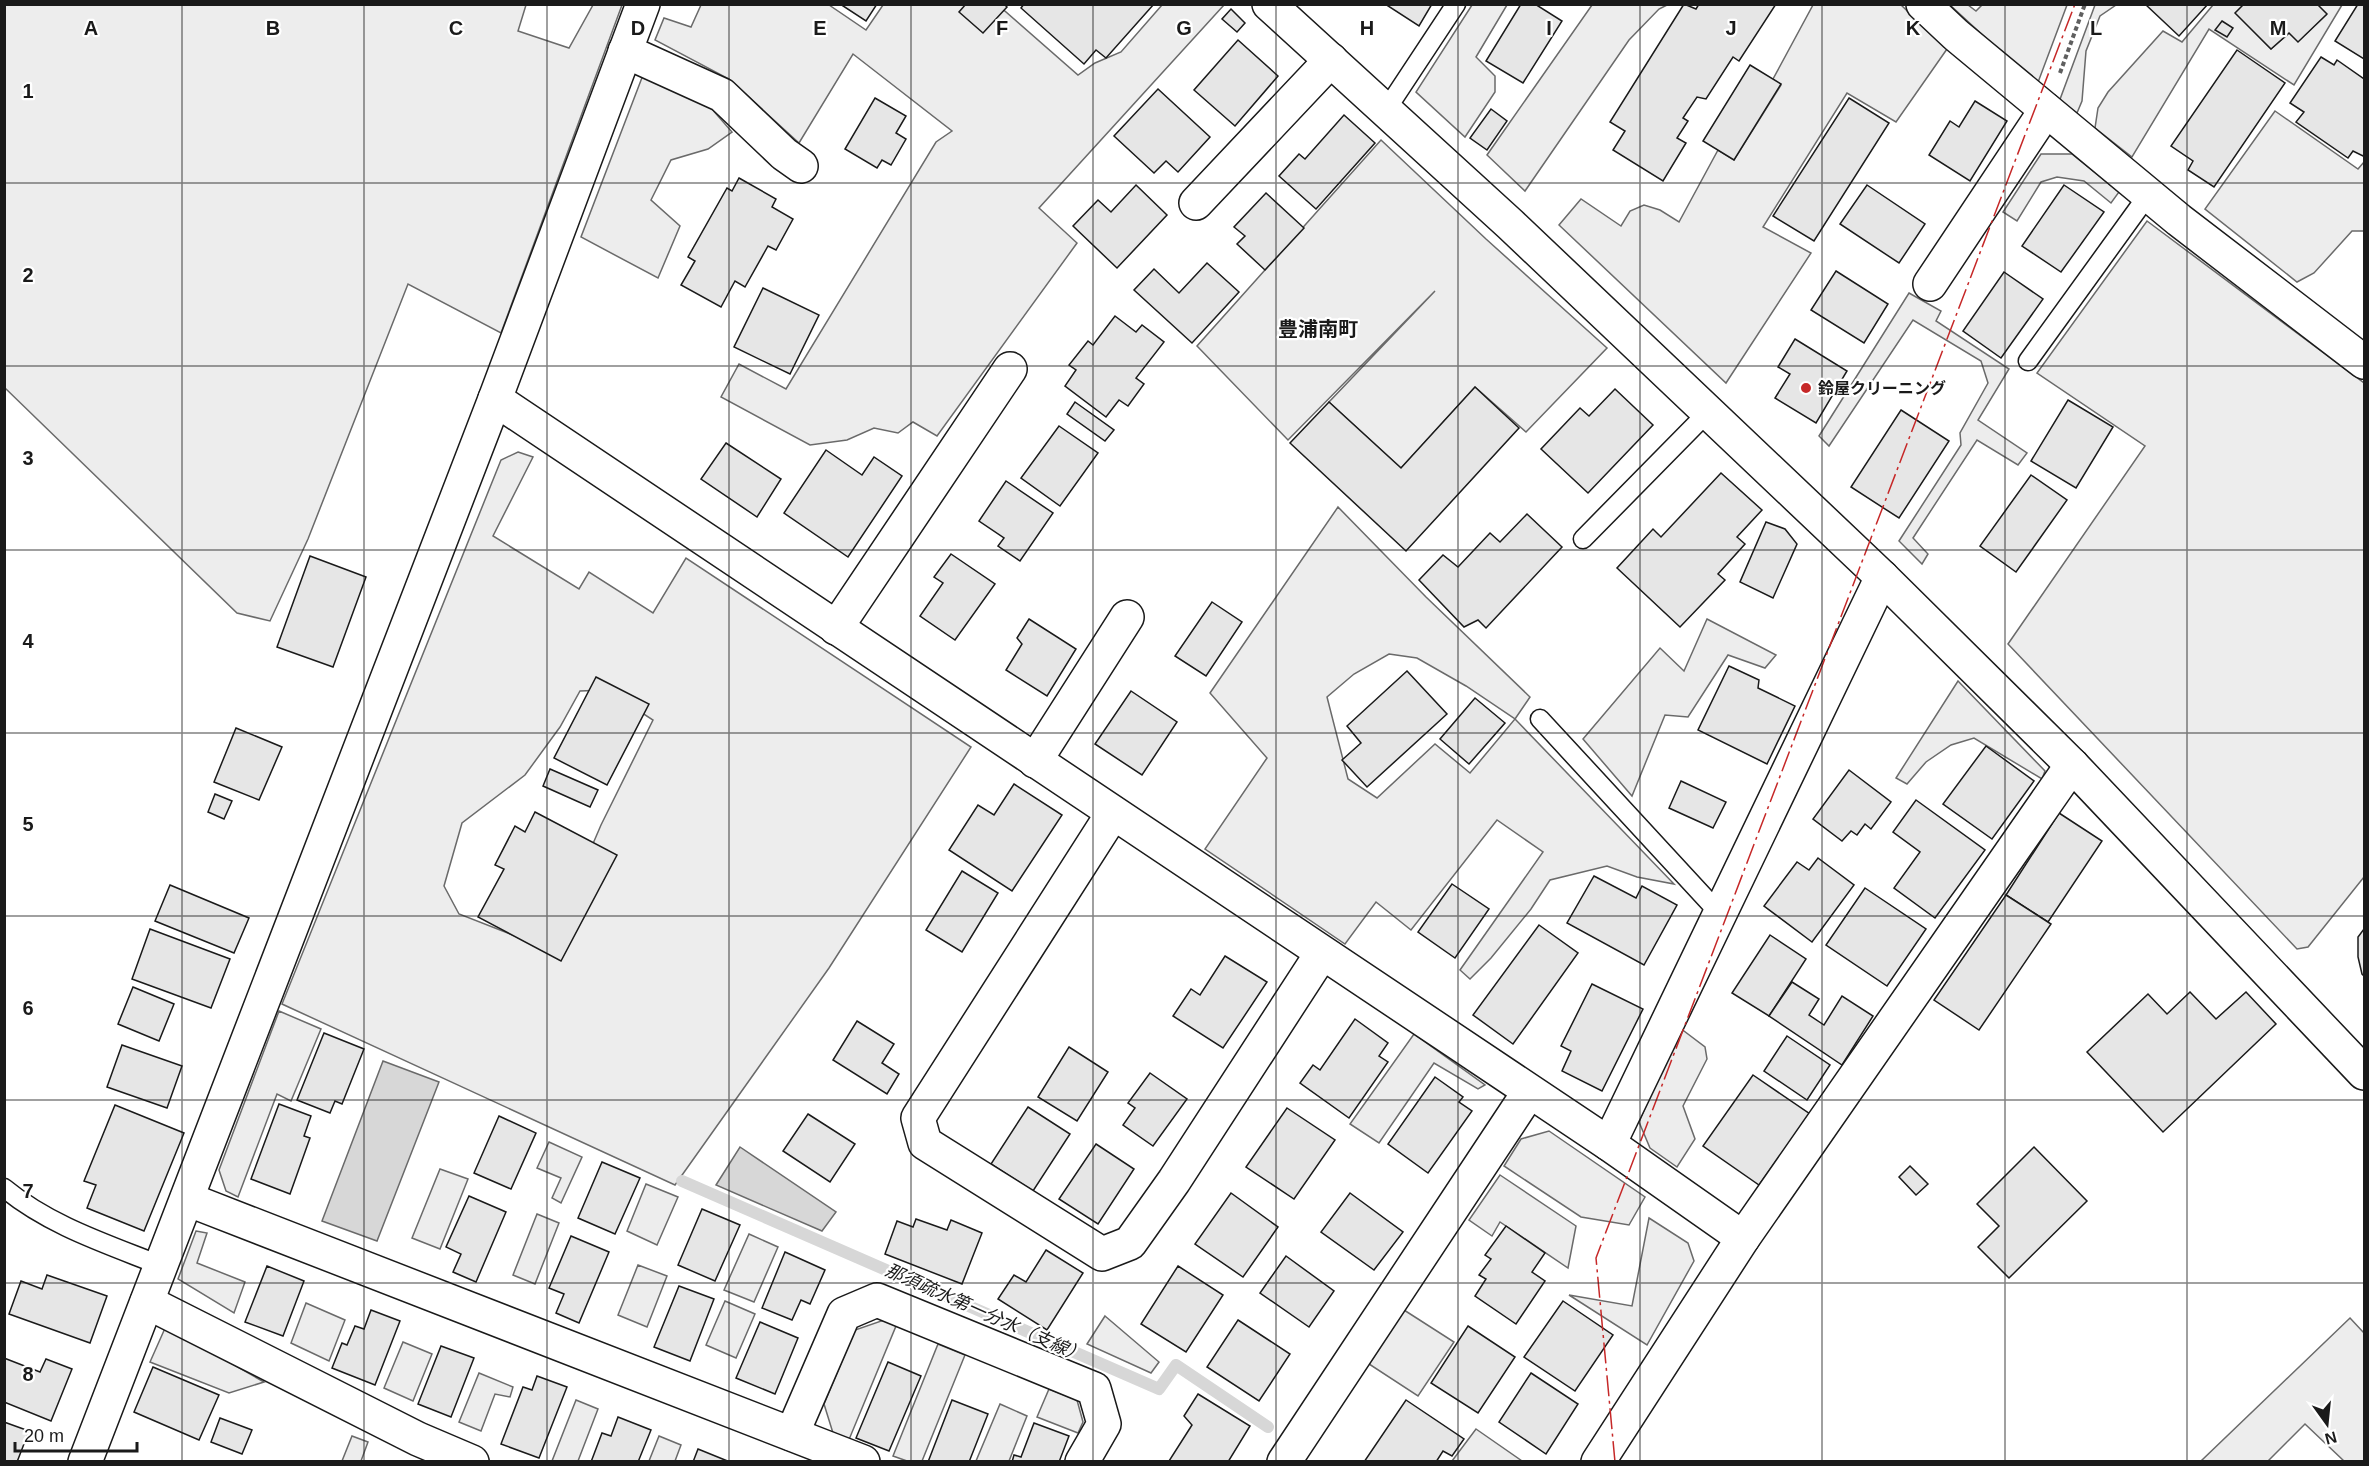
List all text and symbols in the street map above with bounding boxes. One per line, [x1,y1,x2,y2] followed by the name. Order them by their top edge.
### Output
[84,17,98,39] text: A
[266,17,280,39] text: B
[449,17,463,39] text: C
[631,17,645,39] text: D
[813,17,827,39] text: E
[996,17,1008,39] text: F
[1176,17,1192,39] text: G
[1360,17,1374,39] text: H
[1546,17,1552,39] text: I
[1725,17,1737,39] text: J
[1906,17,1921,39] text: K
[2090,17,2102,39] text: L
[2270,17,2286,39] text: M
[22,80,34,102] text: 1
[22,264,34,286] text: 2
[1278,318,1358,340] district label: 豊浦南町
[1818,379,1946,397] place label: 鈴屋クリーニング
[1799,381,1813,395] marker: 鈴屋クリーニング
[22,447,34,469] text: 3
[22,630,34,652] text: 4
[22,813,34,835] text: 5
[22,997,34,1019] text: 6
[22,1180,34,1202] text: 7
[882,1260,1088,1366] water label: 那須疏水第一分水（支線）
[22,1363,34,1385] text: 8
[2297,1394,2357,1454] north arrow
[15,1415,136,1453] scale bar
[24,1426,64,1446] text: 20 m
[2323,1428,2339,1448] text: N

